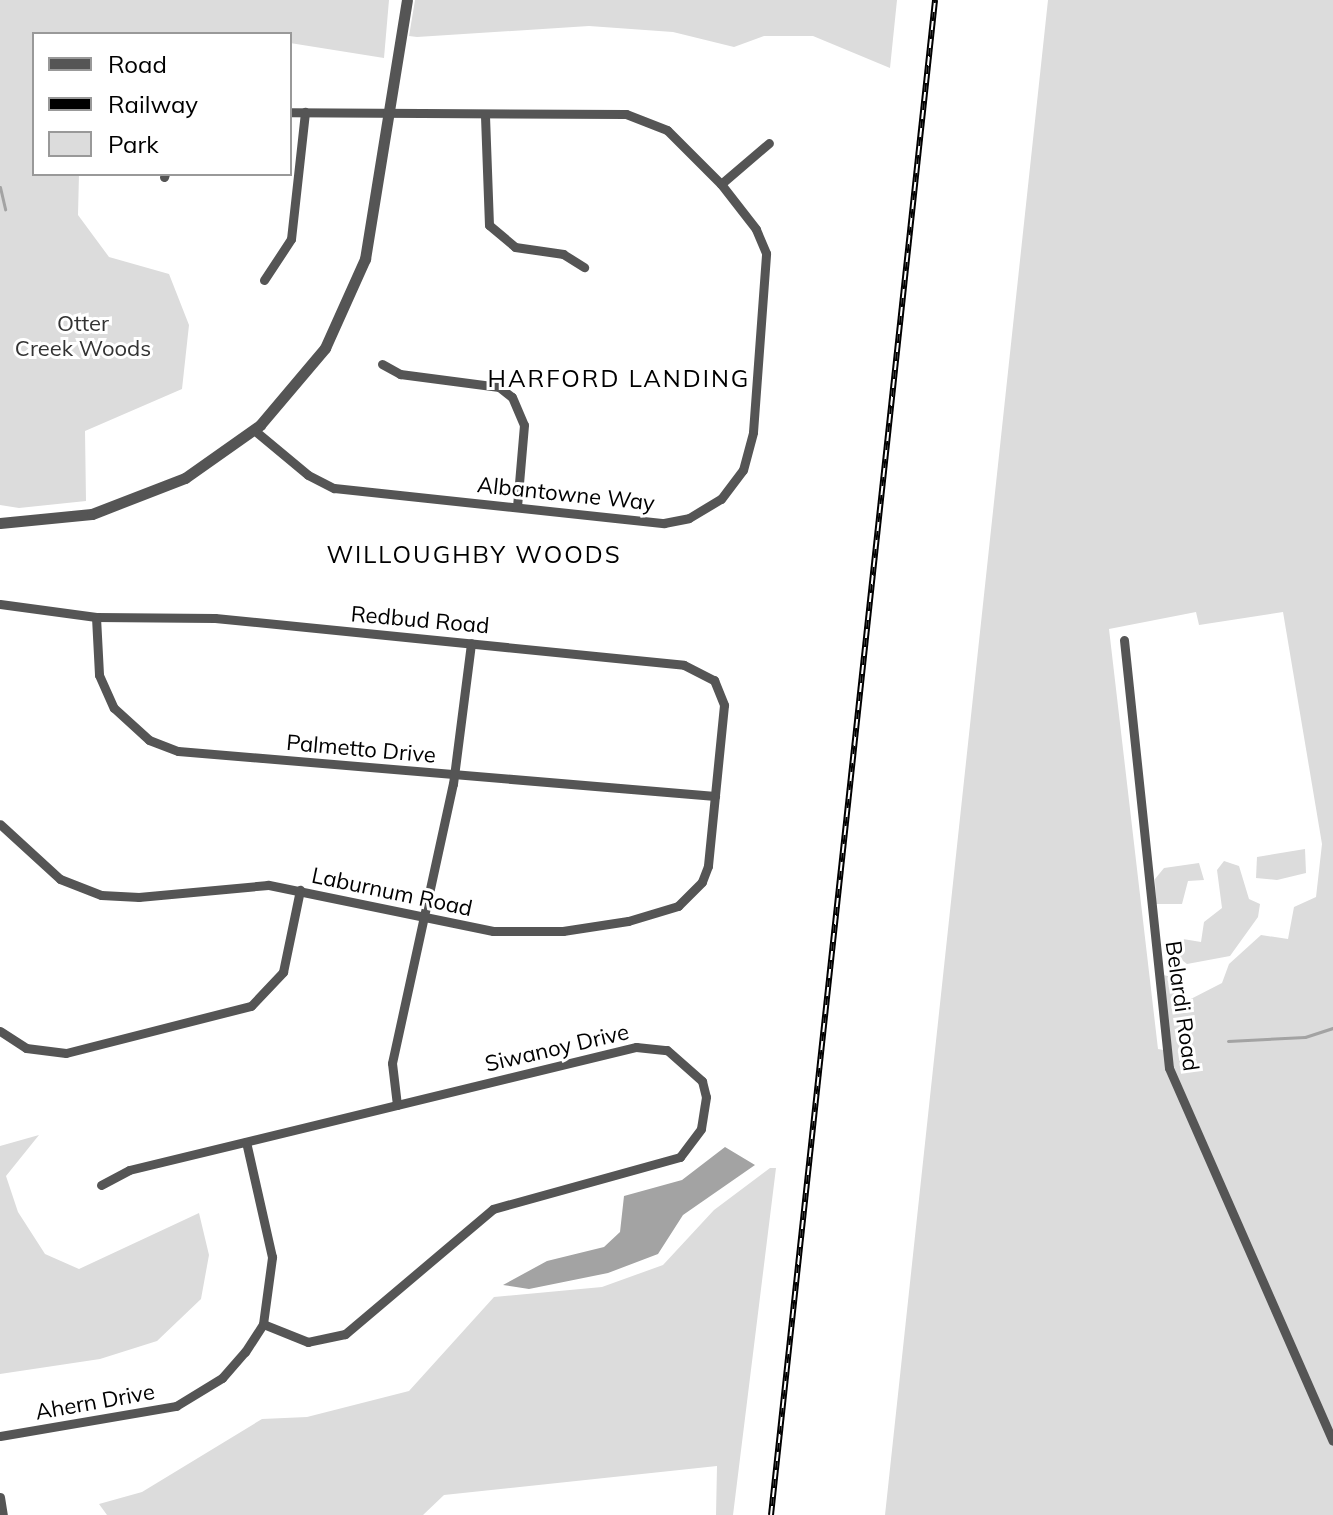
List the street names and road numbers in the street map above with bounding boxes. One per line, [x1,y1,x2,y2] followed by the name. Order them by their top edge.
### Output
[476,472,656,516] street label: Albantowne Way
[350,601,490,639] street label: Redbud Road
[285,729,437,769] street label: Palmetto Drive
[309,862,475,922] street label: Laburnum Road
[1160,939,1204,1073] street label: Belardi Road
[482,1019,632,1077] street label: Siwanoy Drive
[33,1379,157,1425] street label: Ahern Drive

